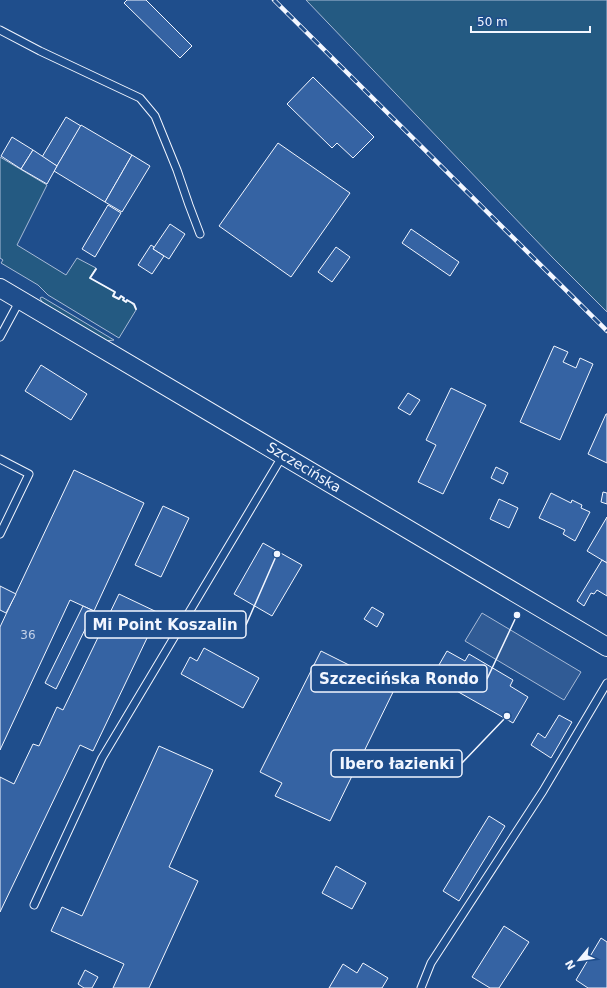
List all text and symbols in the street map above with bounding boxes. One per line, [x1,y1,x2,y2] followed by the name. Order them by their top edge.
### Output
[471,8,590,34] scale bar
[477,15,508,29] text: 50 m
[264,438,344,496] street label: Szczecińska
[85,611,246,638] callout: Mi Point Koszalin
[92,616,238,634] text: Mi Point Koszalin
[20,628,36,642] house number: 36
[311,665,487,692] callout: Szczecińska Rondo
[319,670,479,688] text: Szczecińska Rondo
[331,750,462,777] callout: Ibero łazienki
[340,755,454,773] text: Ibero łazienki
[559,940,599,980] north arrow
[563,957,579,972] text: N

